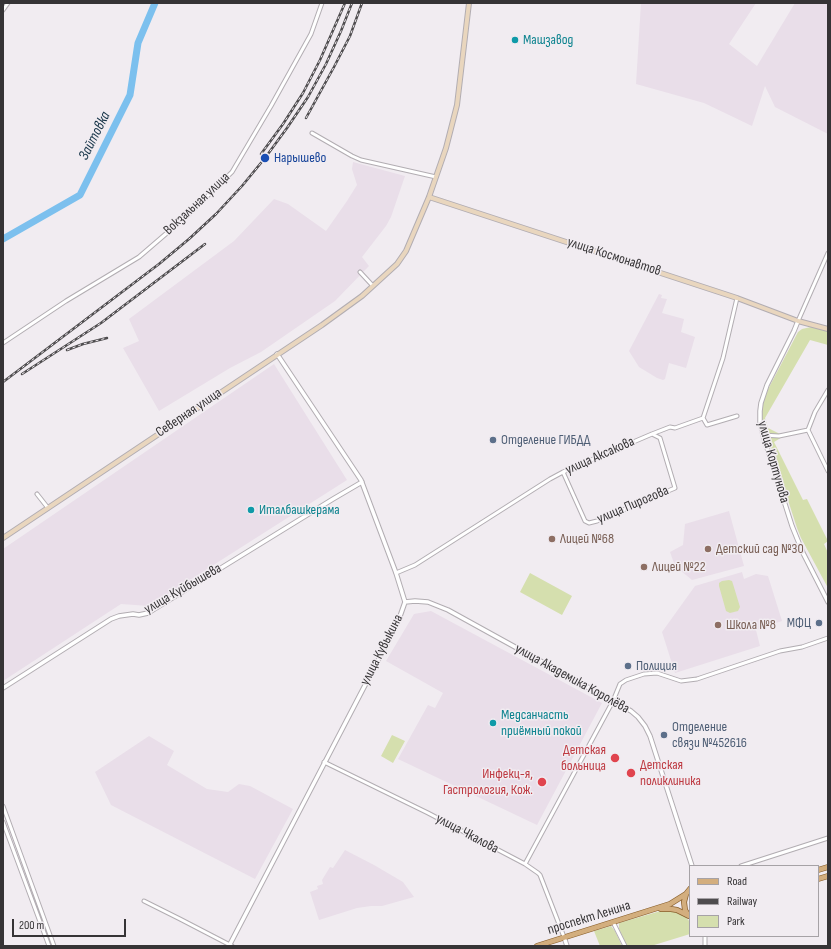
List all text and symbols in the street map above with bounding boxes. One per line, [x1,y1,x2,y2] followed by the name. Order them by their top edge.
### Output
[523,32,573,48] place label: Машзавод
[510,35,520,45] marker: Машзавод
[75,109,115,163] water label: Зайтовка
[274,150,326,166] place label: Нарышево
[259,152,271,164] marker: Нарышево
[160,169,234,239] street label: Вокзальная улица
[565,234,663,280] street label: улица Космонавтов
[153,385,225,441] street label: Северная улица
[753,419,793,505] street label: улица Кортунова
[501,432,591,448] place label: Отделение ГИБДД
[563,433,637,479] street label: улица Аксакова
[488,435,498,445] marker: Отделение ГИБДД
[595,482,671,528] street label: улица Пирогова
[259,502,340,518] place label: Италбашкерама
[246,505,256,515] marker: Италбашкерама
[560,531,614,547] place label: Лицей №68
[547,534,557,544] marker: Лицей №68
[716,541,804,557] place label: Детский сад №30
[703,544,713,554] marker: Детский сад №30
[652,559,705,575] place label: Лицей №22
[141,560,225,618] street label: улица Куйбышева
[639,562,649,572] marker: Лицей №22
[357,612,407,688] street label: улица Кувыкина
[787,615,811,631] place label: МФЦ
[726,617,776,633] place label: Школа №8
[814,618,824,628] marker: МФЦ
[713,620,723,630] marker: Школа №8
[512,640,632,718] street label: улица Академика Королёва
[636,658,677,674] place label: Полиция
[623,661,633,671] marker: Полиция
[501,707,582,740] place label: Медсанчасть приёмный покой
[488,718,498,728] marker: Медсанчасть приёмный покой
[672,719,747,752] place label: Отделение связи №452616
[659,730,669,740] marker: Отделение связи №452616
[561,742,606,774] place label: Детская больница
[609,752,621,764] marker: Детская больница
[640,757,701,790] place label: Детская поликлиника
[443,766,533,798] place label: Инфекц-я, Гастрология, Кож.
[625,767,637,779] marker: Детская поликлиника
[536,776,548,788] marker: Инфекц-я, Гастрология, Кож.
[433,810,501,858] street label: улица Чкалова
[689,865,819,937] legend
[727,874,747,889] text: Road
[727,894,757,909] text: Railway
[545,897,633,939] street label: проспект Ленина
[14,911,128,937] scale bar
[727,914,745,929] text: Park
[19,918,44,933] text: 200 m

